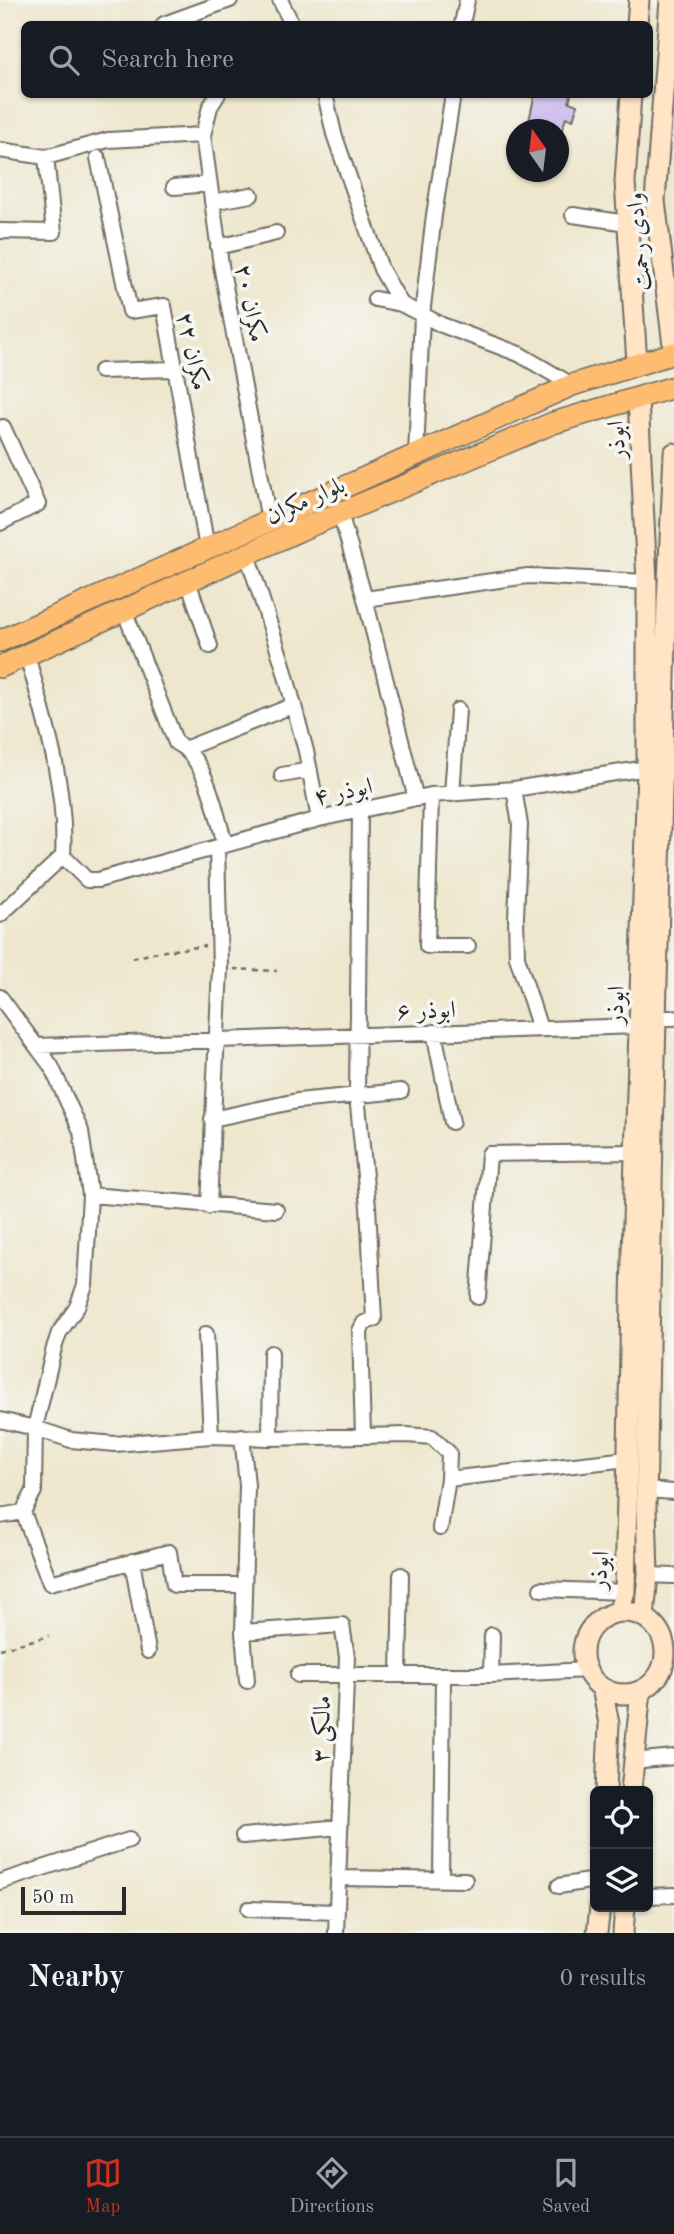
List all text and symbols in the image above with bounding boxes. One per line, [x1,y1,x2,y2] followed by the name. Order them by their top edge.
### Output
[21,21,653,98] search box
[45,41,83,79] icon: search
[101,47,234,73] text: Search here
[506,119,569,182] north arrow
[624,191,656,292] street label: وادی رحمت
[229,262,270,345] street label: مکران ۲۰
[170,310,213,393] street label: مکران ۲۲
[605,420,632,462] street label: ابوذر
[262,472,349,531] street label: بلوار مکران
[312,775,375,812] street label: ابوذر ۴
[604,985,631,1027] street label: ابوذر
[396,999,456,1026] street label: ابوذر ۶
[587,1550,616,1592] street label: ابوذر
[309,1695,338,1763] street label: مالکی ۳
[590,1786,653,1912] map controls
[590,1786,653,1849] button: locate
[590,1849,653,1912] button: layers
[21,1884,126,1916] scale bar
[32,1889,74,1908] text: 50 m
[28,1963,125,1993] text: Nearby
[560,1967,646,1990] text: 0 results
[84,2154,122,2219] tab: Map
[290,2154,374,2219] tab: Directions
[542,2154,590,2219] tab: Saved

